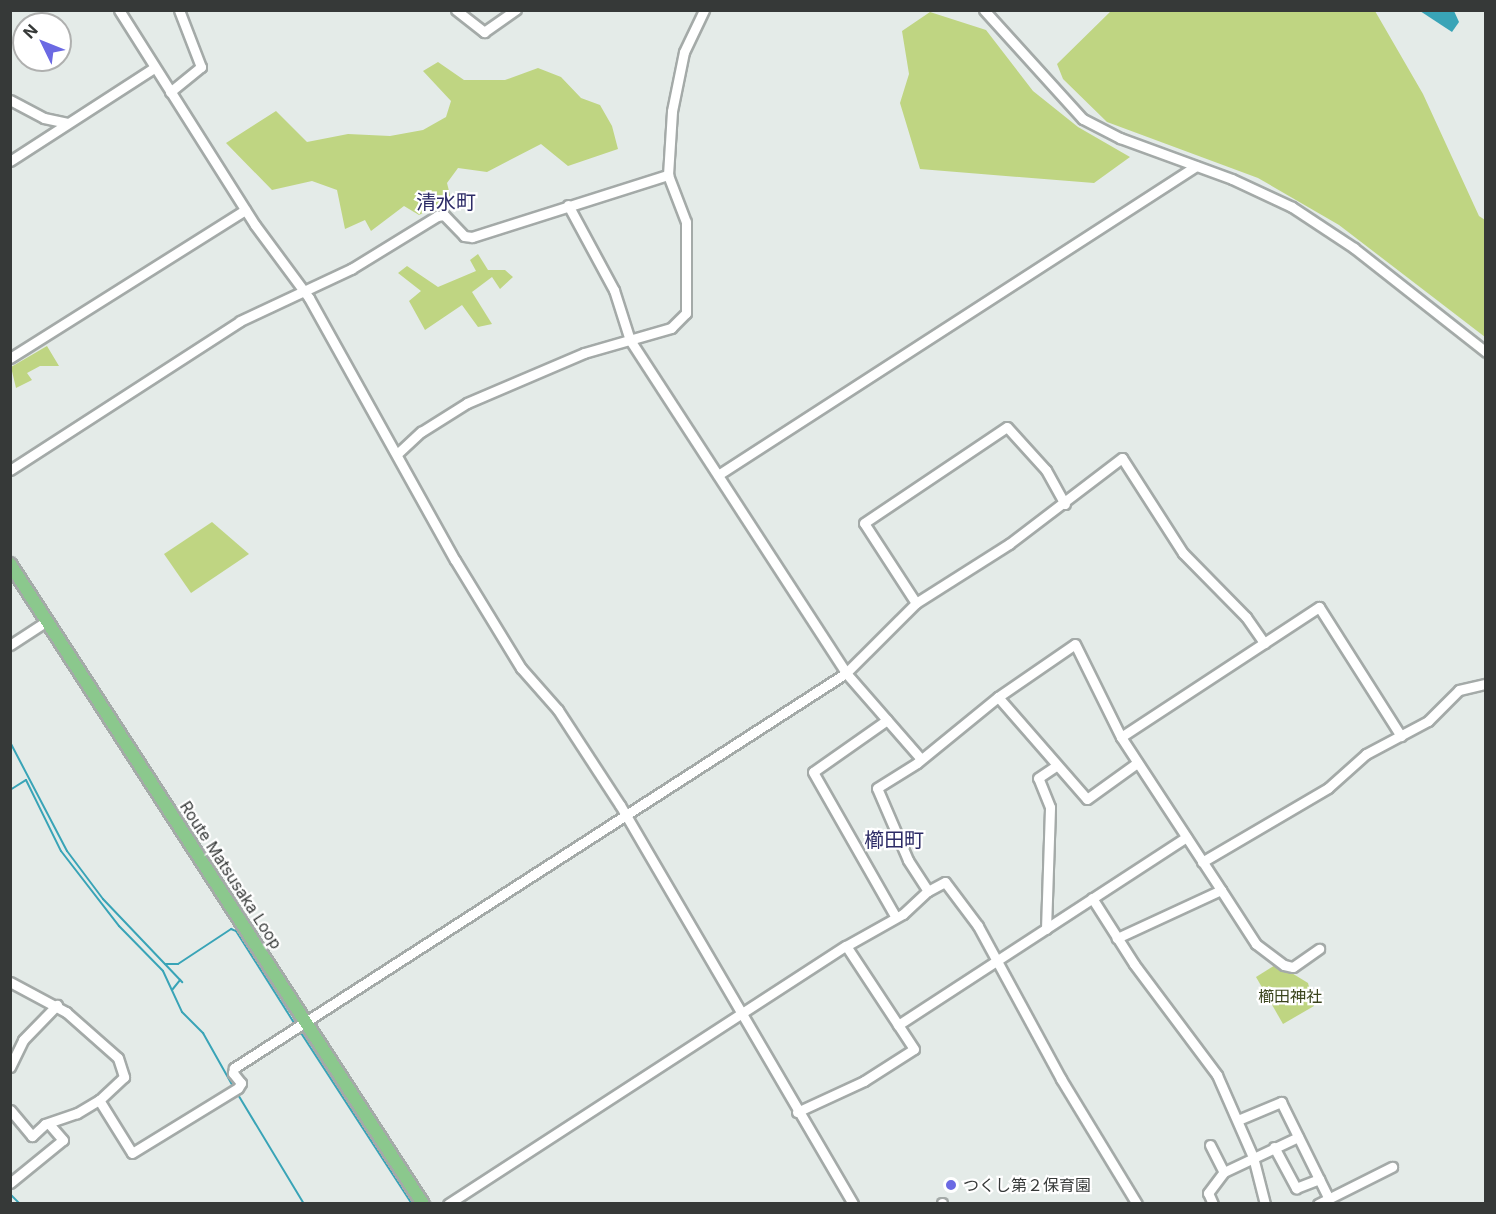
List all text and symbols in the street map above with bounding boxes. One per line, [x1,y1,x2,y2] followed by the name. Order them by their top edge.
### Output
[12,12,72,72] north arrow
[19,20,42,42] text: N
[416,190,476,214] district label: 清水町
[176,798,286,952] street label: Route Matsusaka Loop
[864,828,924,852] district label: 櫛田町
[1258,986,1322,1006] park label: 櫛田神社
[963,1175,1091,1195] place label: つくし第２保育園
[944,1178,958,1192] marker: つくし第２保育園

